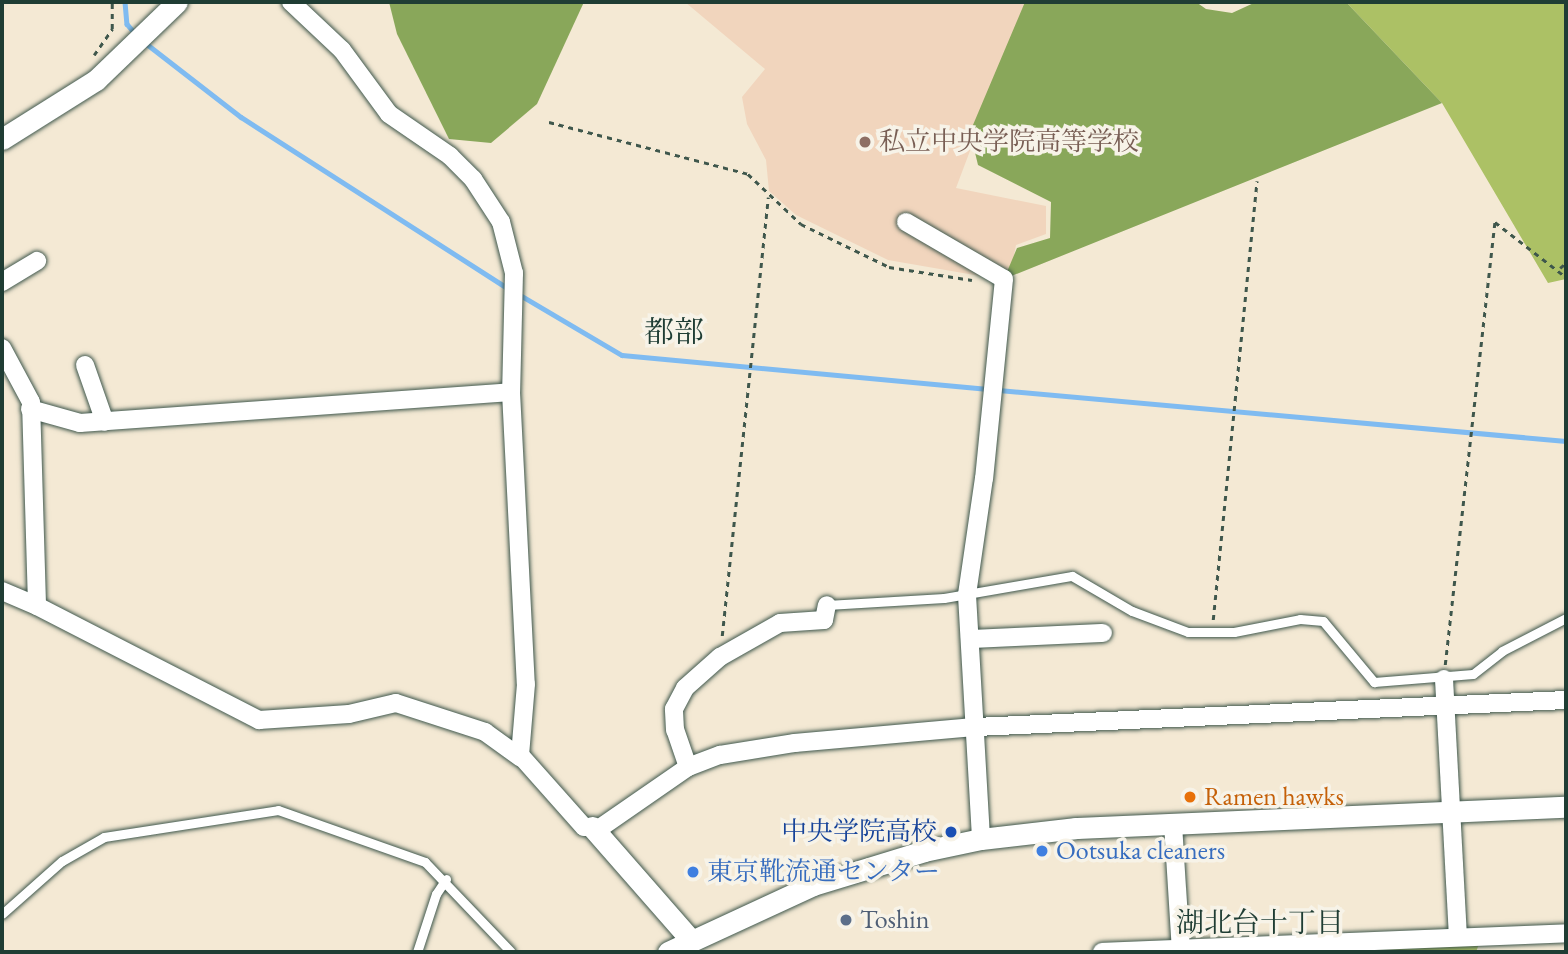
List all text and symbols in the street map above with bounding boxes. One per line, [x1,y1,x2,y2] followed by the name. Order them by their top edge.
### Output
[879,126,1139,158] place label: 私立中央学院高等学校
[857,134,873,150] marker: 私立中央学院高等学校
[644,314,704,350] district label: 都部
[1204,781,1344,813] place label: Ramen hawks
[1182,789,1198,805] marker: Ramen hawks
[781,816,937,848] place label: 中央学院高校
[943,824,959,840] marker: 中央学院高校
[1056,835,1225,867] place label: Ootsuka cleaners
[1034,843,1050,859] marker: Ootsuka cleaners
[707,856,941,888] place label: 東京靴流通センター
[685,864,701,880] marker: 東京靴流通センター
[860,904,929,936] place label: Toshin
[1176,905,1344,939] district label: 湖北台十丁目
[838,912,854,928] marker: Toshin

